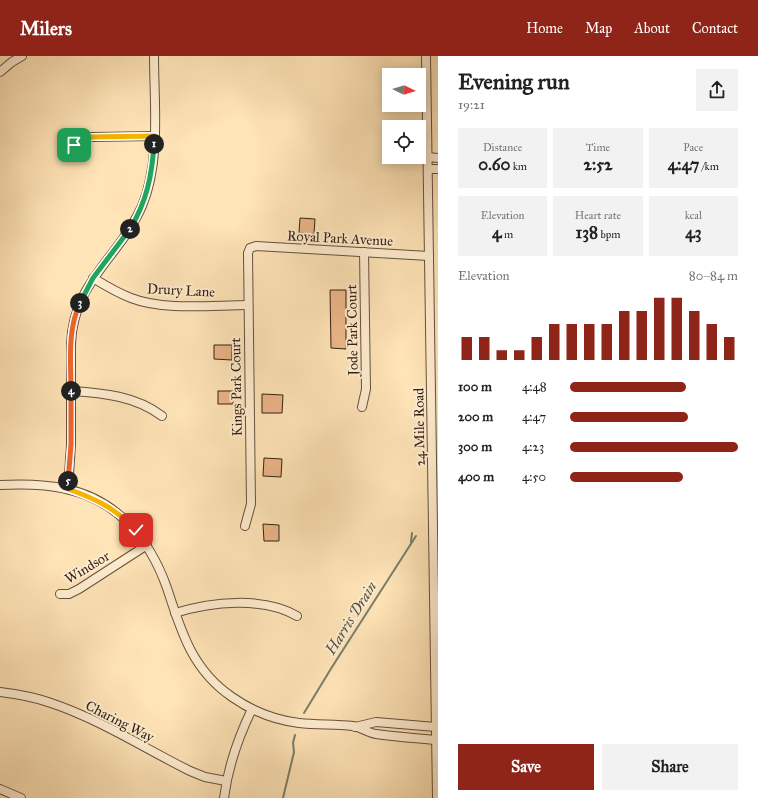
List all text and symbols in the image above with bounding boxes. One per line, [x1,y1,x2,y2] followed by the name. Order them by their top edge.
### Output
[20,17,72,40] text: Milers
[526,20,563,37] text: Home
[585,20,612,37] text: Map
[634,20,670,37] text: About
[692,20,738,37] text: Contact
[382,68,426,112] north arrow
[382,68,426,164] map controls
[458,68,570,95] text: Evening run
[696,69,738,111] button: share
[458,97,485,113] text: 19:21
[382,120,426,164] button: locate
[57,128,91,162] pin
[63,134,85,156] icon: arrive
[144,134,164,154] pin: 1
[152,137,156,150] text: 1
[483,141,522,154] text: Distance
[586,141,610,154] text: Time
[683,141,703,154] text: Pace
[478,154,510,175] text: 0.60
[584,154,612,175] text: 2:52
[668,154,699,175] text: 4:47
[510,160,527,173] text: km
[699,160,719,173] text: /km
[481,209,525,222] text: Elevation
[575,209,621,222] text: Heart rate
[685,209,702,222] text: kcal
[120,219,140,239] pin: 2
[127,222,133,235] text: 2
[492,222,502,243] text: 4
[576,222,598,243] text: 138
[685,222,701,243] text: 43
[286,227,394,250] street label: Royal Park Avenue
[502,228,513,241] text: m
[598,228,620,241] text: bpm
[458,268,510,284] text: Elevation
[689,268,738,284] text: 80–84 m
[146,280,216,301] street label: Drury Lane
[343,284,363,378] street label: Jode Park Court
[70,293,90,313] pin: 3
[78,296,82,309] text: 3
[227,337,246,436] street label: Kings Park Court
[458,379,492,395] text: 100 m
[522,379,547,395] text: 4:48
[61,381,81,401] pin: 4
[68,384,74,397] text: 4
[410,388,429,466] street label: 24 Mile Road
[458,409,493,425] text: 200 m
[522,409,546,425] text: 4:47
[458,439,492,455] text: 300 m
[522,439,544,455] text: 4:23
[458,469,494,485] text: 400 m
[522,469,546,485] text: 4:50
[58,471,78,491] pin: 5
[65,474,71,487] text: 5
[119,513,153,547] pin
[125,519,147,541] icon: check
[62,547,113,587] street label: Windsor
[321,578,381,659] water label: Harris Drain
[83,697,157,746] street label: Charing Way
[458,744,594,790] button: Save
[602,744,738,790] button: Share

